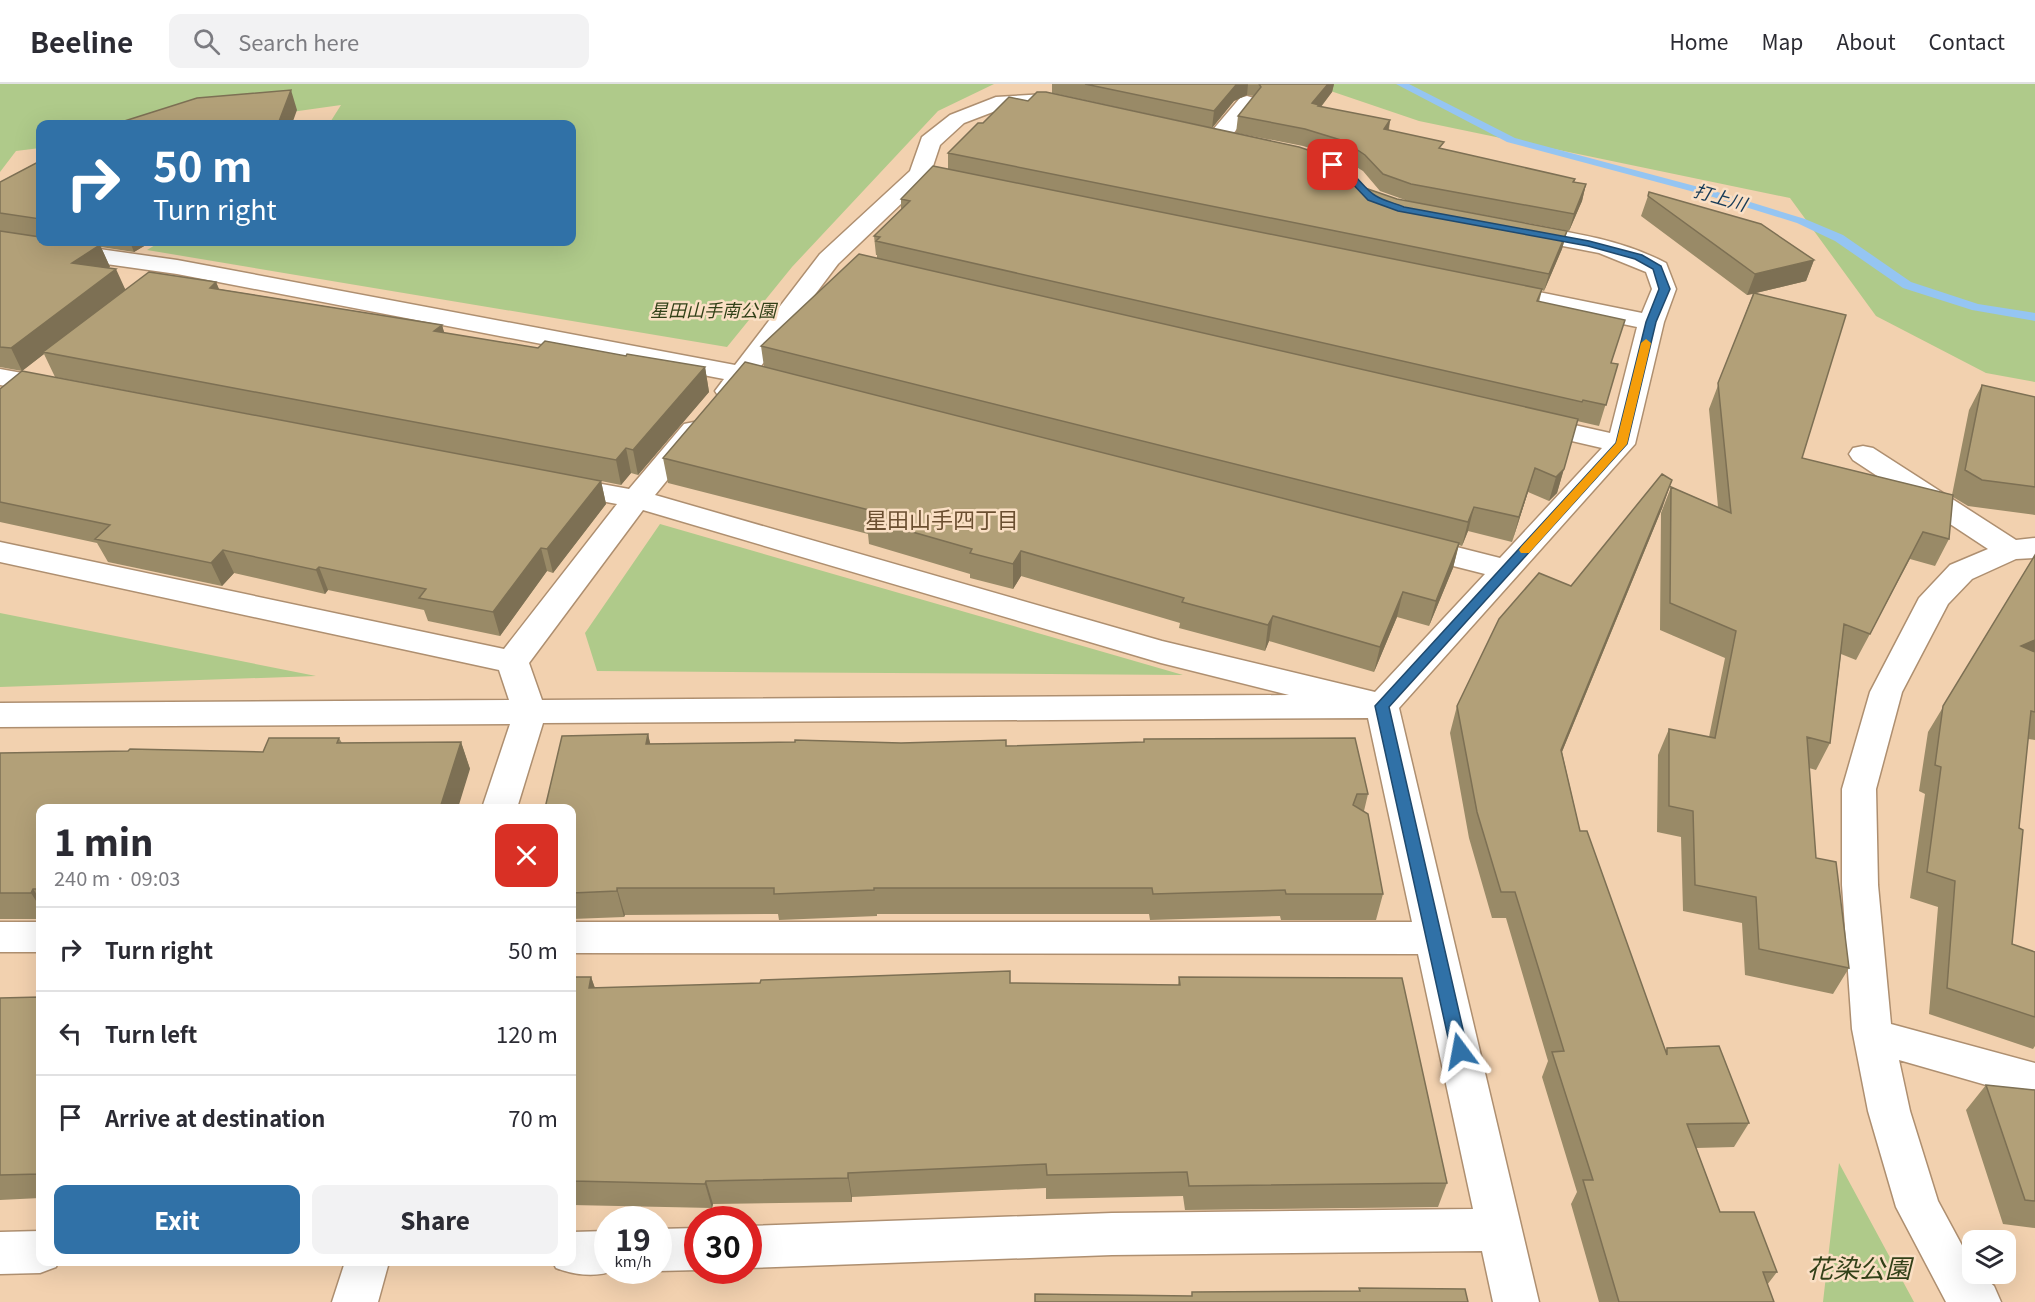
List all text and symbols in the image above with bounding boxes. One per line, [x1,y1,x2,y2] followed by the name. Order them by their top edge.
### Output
[169,14,589,68] search box
[30,21,133,61] text: Beeline
[190,25,223,58] icon: search
[238,25,359,57] text: Search here
[1669,26,1729,56] text: Home
[1762,26,1803,56] text: Map
[1836,26,1896,56] text: About
[1929,26,2005,56] text: Contact
[153,133,253,194] text: 50 m
[1307,139,1358,190] pin
[54,144,132,222] icon: right
[1316,148,1349,181] icon: arrive
[1691,176,1752,217] water label: 打上川
[153,189,277,228] text: Turn right
[650,296,779,322] park label: 星田山手南公園
[865,502,1019,534] district label: 星田山手四丁目
[54,814,153,866] text: 1 min
[495,824,558,887] button: close
[54,863,180,892] text: 240 m · 09:03
[54,933,87,966] icon: right
[105,933,213,965] text: Turn right
[508,933,558,965] text: 50 m
[54,1017,87,1050] icon: left
[105,1017,197,1049] text: Turn left
[496,1017,558,1049] text: 120 m
[1428,1019,1492,1083] position arrow
[54,1101,87,1134] icon: arrive
[105,1101,325,1133] text: Arrive at destination
[508,1101,558,1133] text: 70 m
[54,1185,300,1254] button: Exit
[312,1185,558,1254] button: Share
[684,1206,762,1284] speed limit sign: 30
[615,1216,651,1260] text: 19
[1962,1230,2016,1284] map controls
[1962,1230,2016,1284] button: layers
[1807,1248,1915,1285] park label: 花染公園
[614,1250,652,1271] text: km/h

